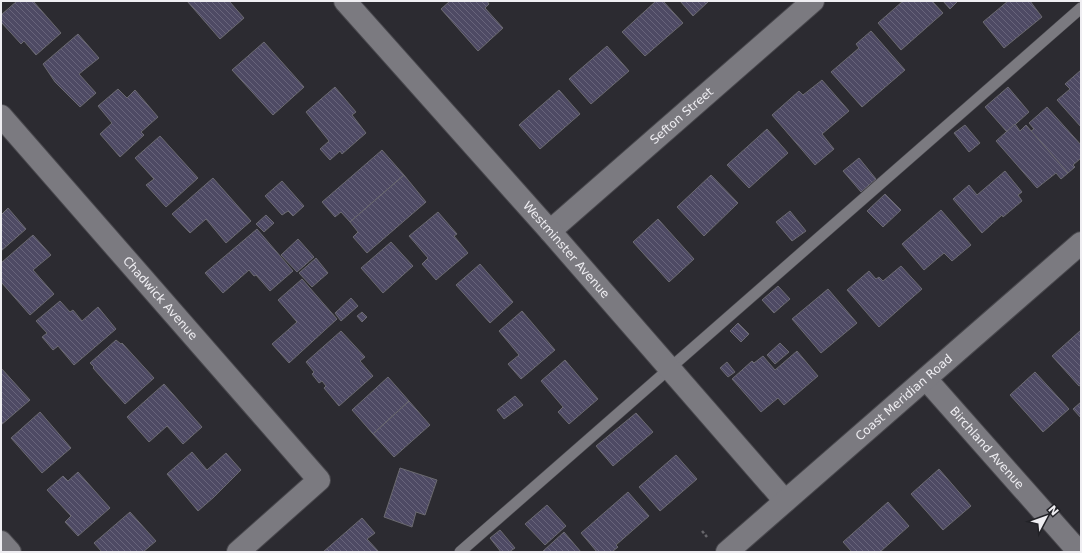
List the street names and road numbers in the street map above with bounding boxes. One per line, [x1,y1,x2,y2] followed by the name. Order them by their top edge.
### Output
[647,84,716,147] street label: Sefton Street
[520,199,612,301] street label: Westminster Avenue
[120,254,200,343] street label: Chadwick Avenue
[853,351,955,443] street label: Coast Meridian Road
[947,404,1027,492] street label: Birchland Avenue

